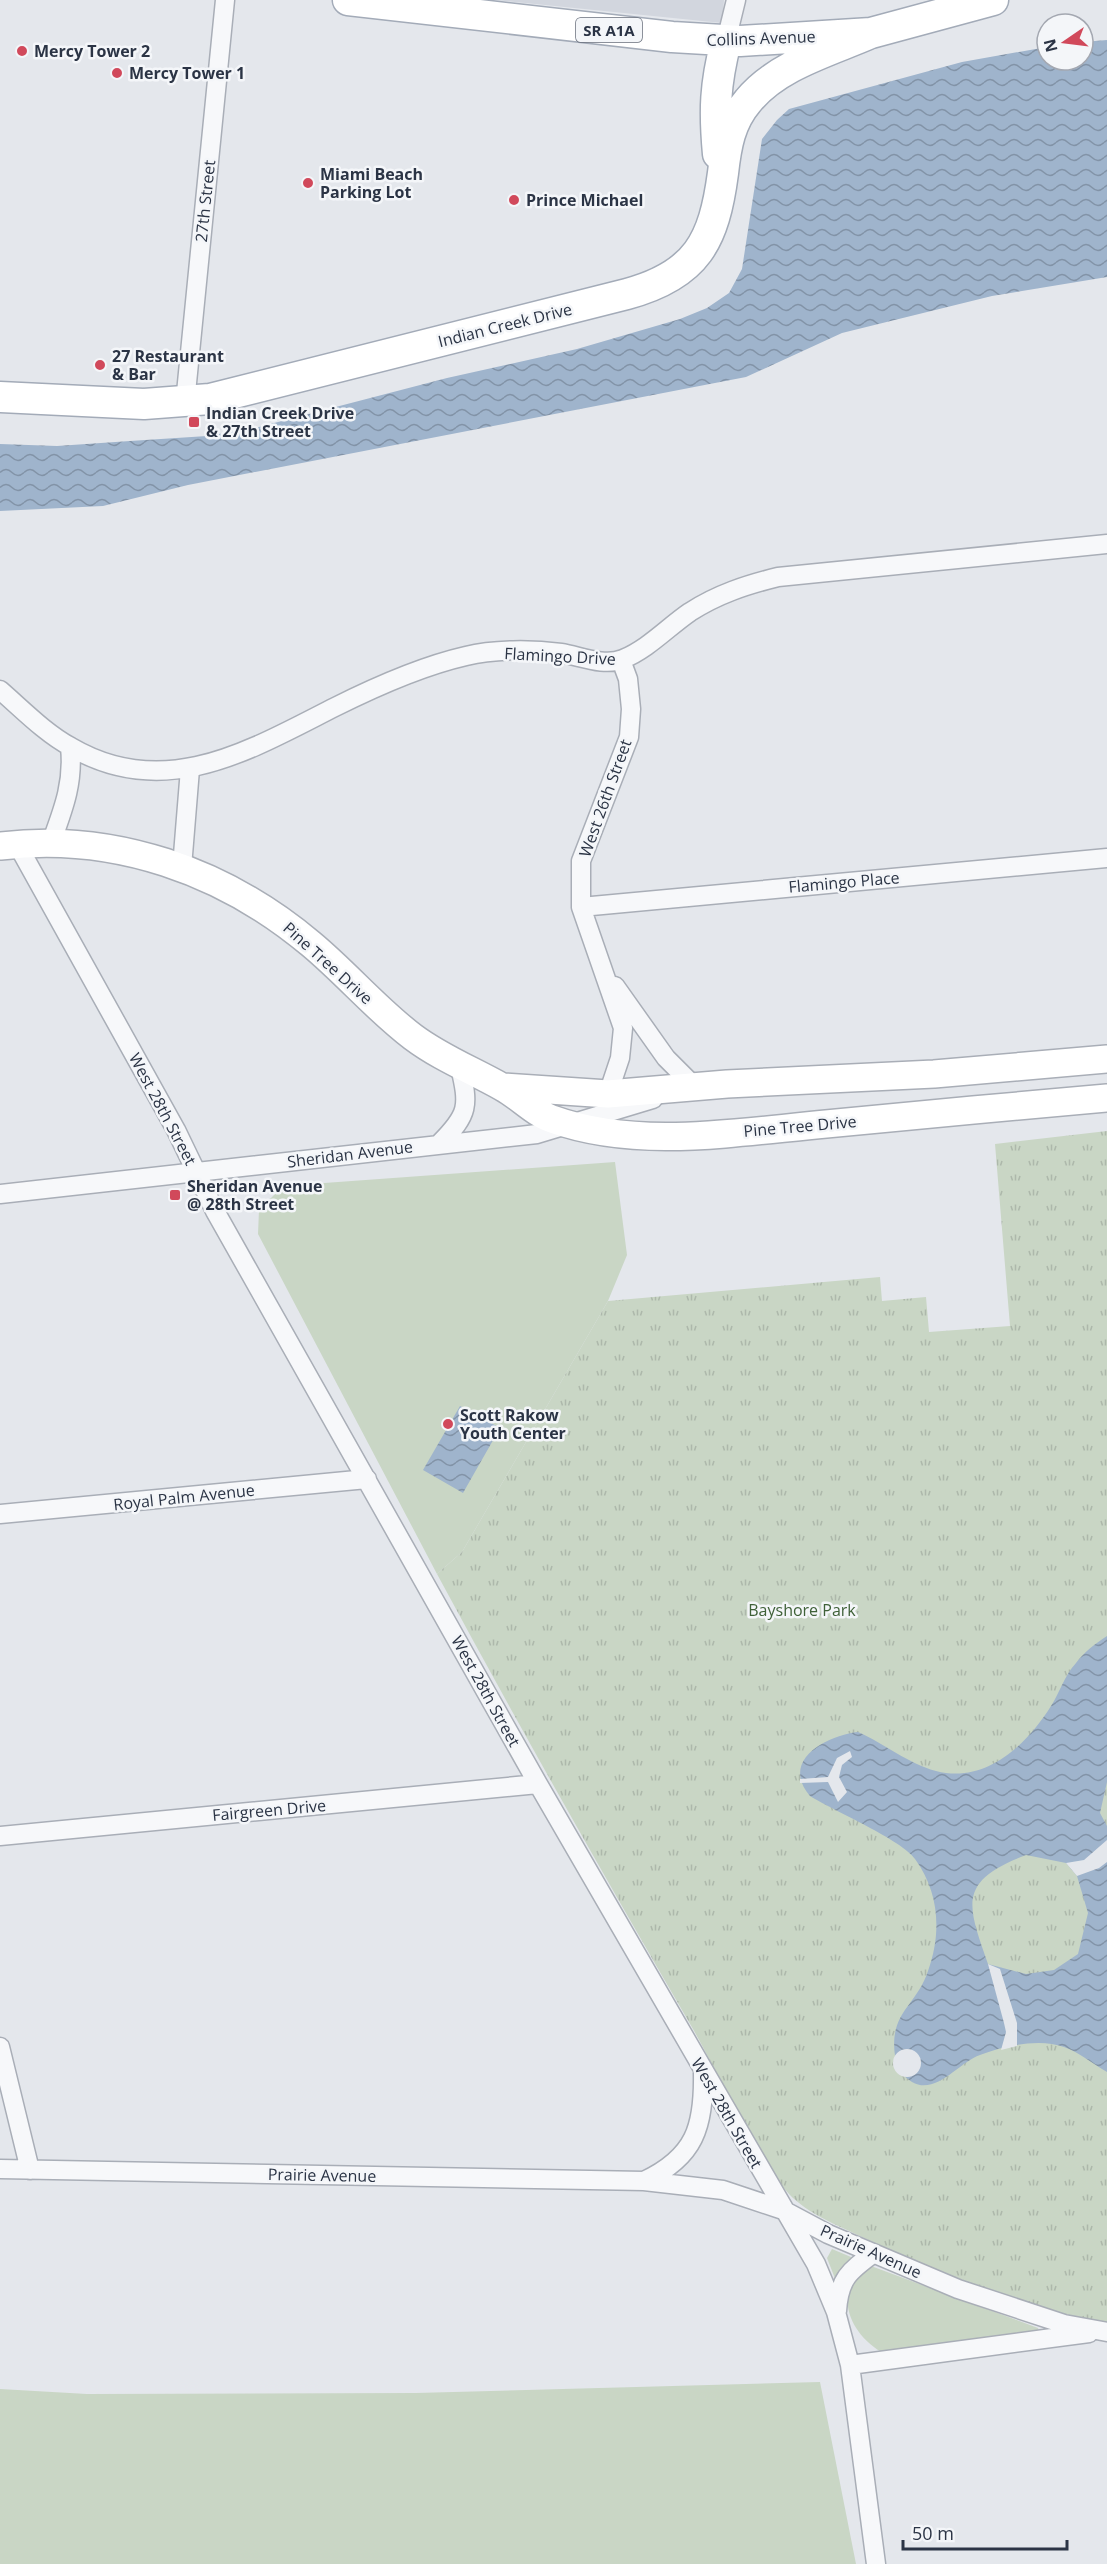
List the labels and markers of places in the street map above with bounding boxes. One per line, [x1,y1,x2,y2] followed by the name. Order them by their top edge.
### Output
[34,40,150,62] place label: Mercy Tower 2
[15,44,29,58] marker: Mercy Tower 2
[129,62,245,84] place label: Mercy Tower 1
[110,66,124,80] marker: Mercy Tower 1
[320,163,423,203] place label: Miami Beach Parking Lot
[301,176,315,190] marker: Miami Beach Parking Lot
[526,189,643,211] place label: Prince Michael
[507,193,521,207] marker: Prince Michael
[112,345,224,385] place label: 27 Restaurant & Bar
[93,358,107,372] marker: 27 Restaurant & Bar
[206,402,354,442] place label: Indian Creek Drive & 27th Street
[187,415,201,429] marker: Indian Creek Drive & 27th Street
[187,1175,322,1215] place label: Sheridan Avenue @ 28th Street
[168,1188,182,1202] marker: Sheridan Avenue @ 28th Street
[460,1404,566,1444] place label: Scott Rakow Youth Center
[441,1417,455,1431] marker: Scott Rakow Youth Center

